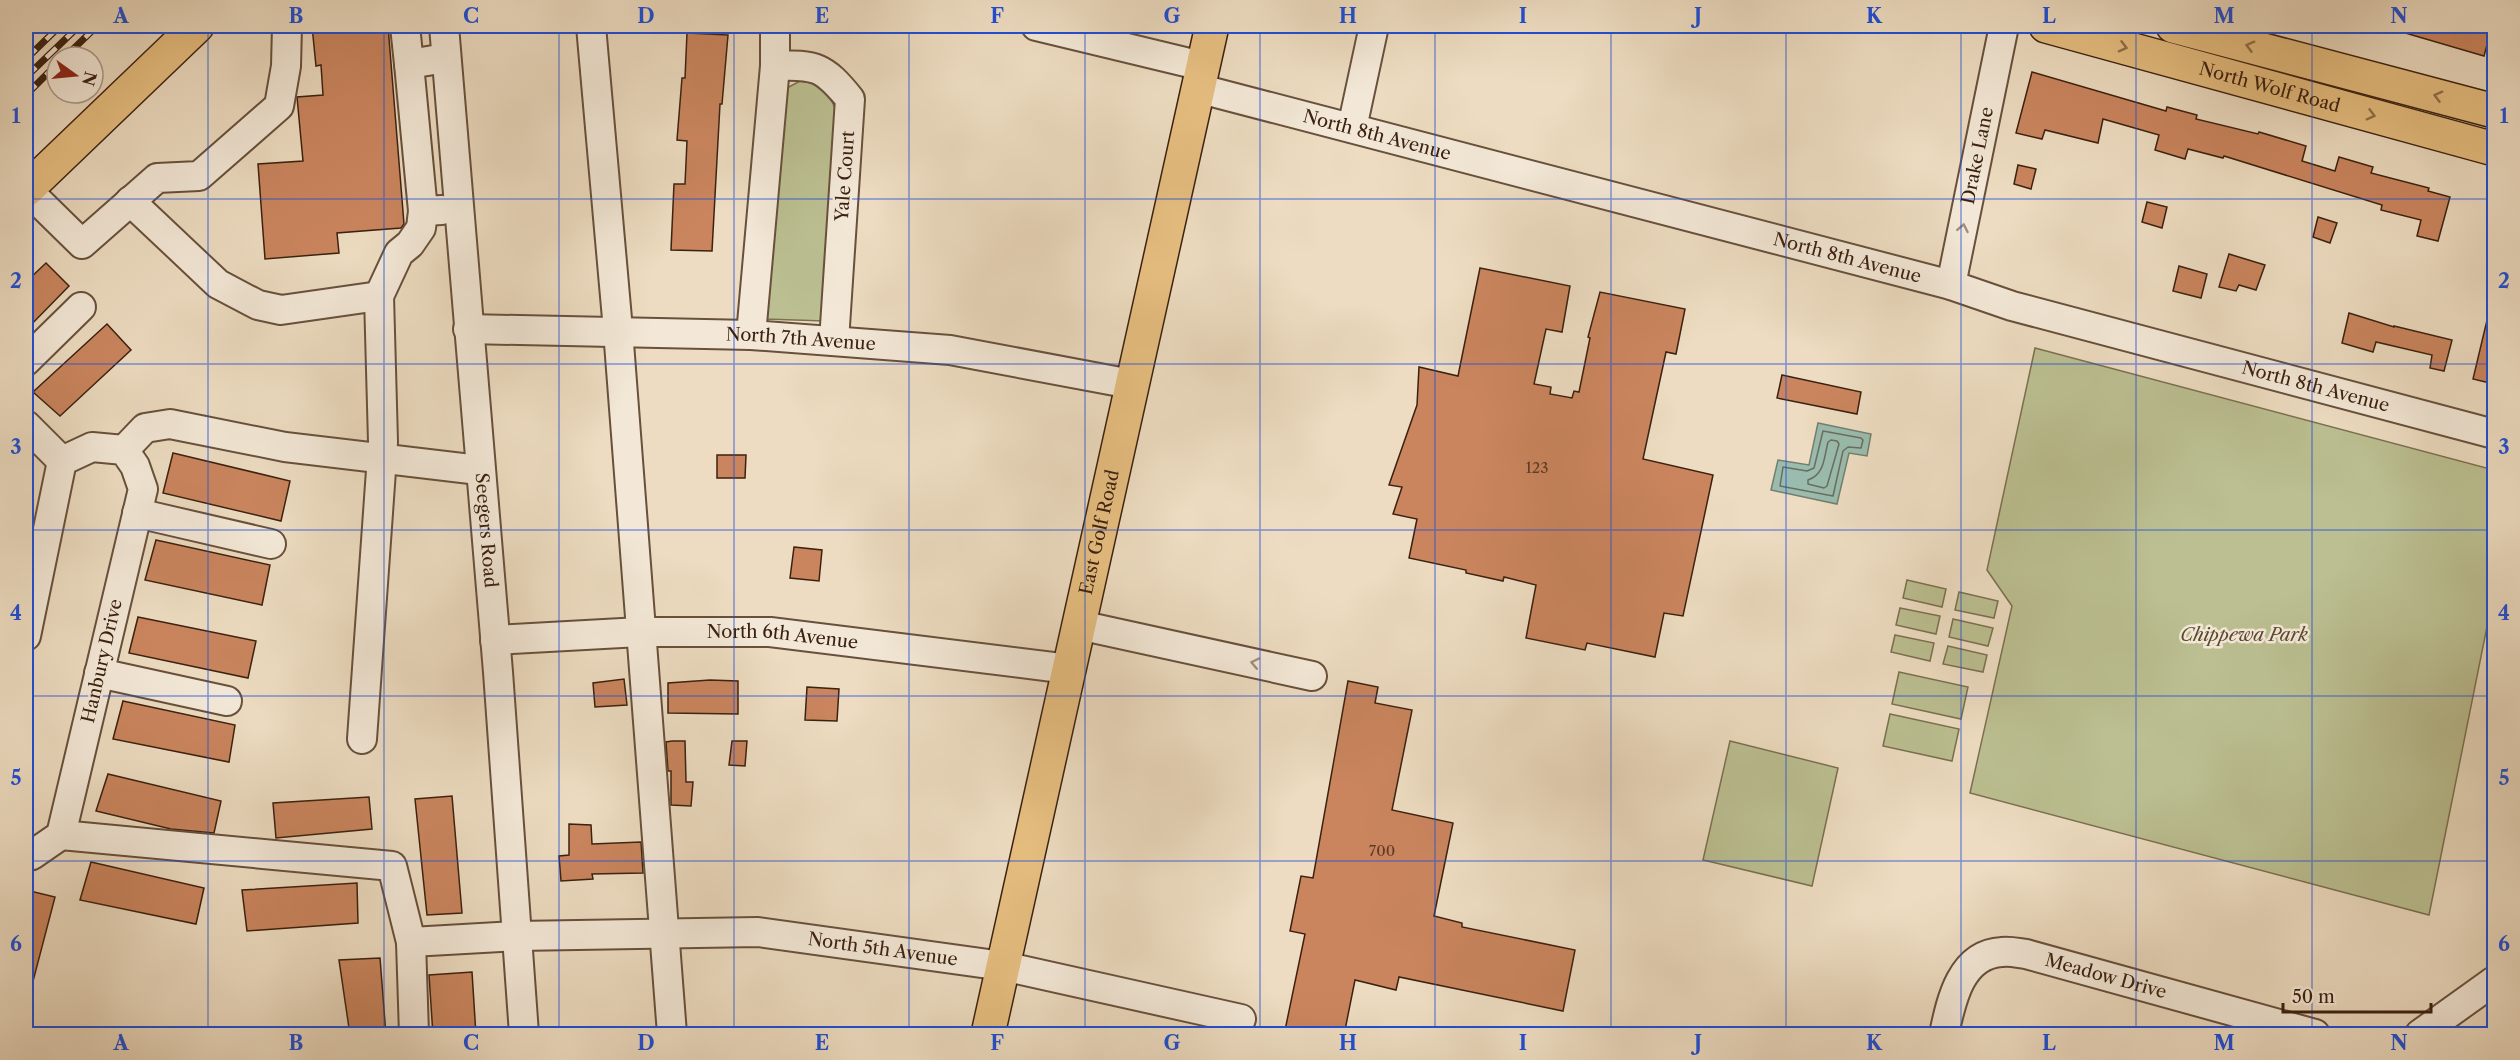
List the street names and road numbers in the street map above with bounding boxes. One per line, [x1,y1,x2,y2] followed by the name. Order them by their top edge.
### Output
[2197,58,2343,117] street label: North Wolf Road
[1301,105,1453,165] street label: North 8th Avenue
[1957,105,1998,206] street label: Drake Lane
[831,129,859,223] street label: Yale Court
[1771,228,1923,288] street label: North 8th Avenue
[726,323,876,355] street label: North 7th Avenue
[2239,357,2392,417] street label: North 8th Avenue
[1075,468,1124,597] street label: East Golf Road
[470,472,502,589] street label: Seegers Road
[77,597,127,725] street label: Hanbury Drive
[707,621,859,654] street label: North 6th Avenue
[806,928,959,971] street label: North 5th Avenue
[2043,949,2169,1003] street label: Meadow Drive

